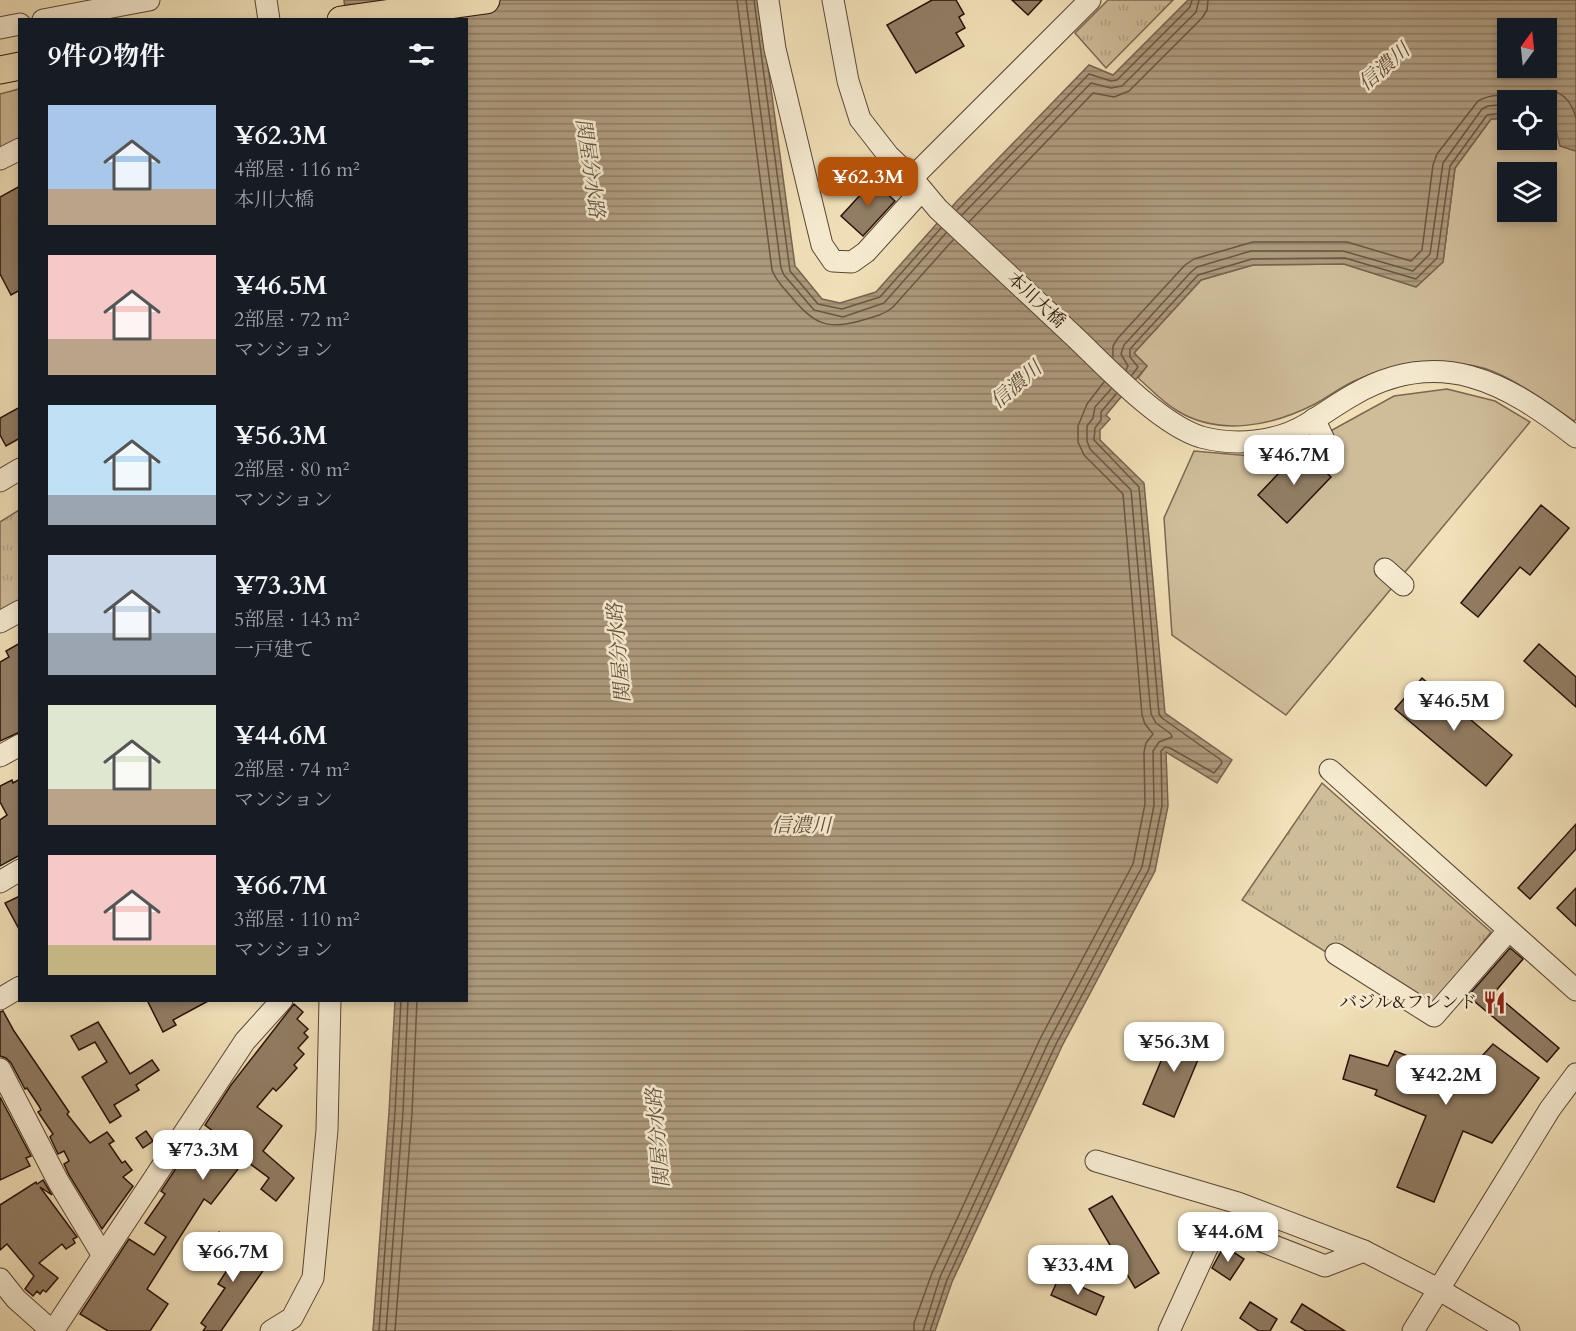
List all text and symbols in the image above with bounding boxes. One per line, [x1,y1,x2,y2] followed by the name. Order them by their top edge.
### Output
[1497,18,1557,78] north arrow
[1497,18,1557,222] map controls
[1353,36,1417,97] water label: 信濃川
[405,38,438,71] icon: filters
[48,39,165,74] text: 9件の物件
[1497,90,1557,150] button: locate
[570,117,611,221] water label: 関屋分水路
[234,118,327,153] text: ¥62.3M
[96,129,168,201] icon: home
[234,156,360,183] text: 4部屋 · 116 m²
[819,157,917,208] pin: ¥62.3M
[1497,162,1557,222] button: layers
[832,163,904,190] text: ¥62.3M
[234,186,314,213] text: 本川大橋
[1001,266,1071,334] street label: 本川大橋
[234,268,327,303] text: ¥46.5M
[96,279,168,351] icon: home
[234,306,350,333] text: 2部屋 · 72 m²
[234,336,333,363] text: マンション
[985,354,1049,415] water label: 信濃川
[234,418,327,453] text: ¥56.3M
[96,429,168,501] icon: home
[1245,435,1343,486] pin: ¥46.7M
[1258,441,1330,468] text: ¥46.7M
[234,456,350,483] text: 2部屋 · 80 m²
[234,486,333,513] text: マンション
[234,568,327,603] text: ¥73.3M
[96,579,168,651] icon: home
[601,600,637,704] water label: 関屋分水路
[234,606,360,633] text: 5部屋 · 143 m²
[234,636,314,663] text: 一戸建て
[1405,681,1503,732] pin: ¥46.5M
[1418,687,1490,714] text: ¥46.5M
[234,718,327,753] text: ¥44.6M
[96,729,168,801] icon: home
[234,756,350,783] text: 2部屋 · 74 m²
[234,786,333,813] text: マンション
[771,812,833,839] water label: 信濃川
[234,868,327,903] text: ¥66.7M
[96,879,168,951] icon: home
[234,906,360,933] text: 3部屋 · 110 m²
[234,936,333,963] text: マンション
[1482,989,1508,1015] restaurant icon: バジル&フレンド
[1339,990,1477,1015] place label: バジル&フレンド
[1125,1022,1223,1073] pin: ¥56.3M
[1138,1028,1210,1055] text: ¥56.3M
[1397,1055,1495,1106] pin: ¥42.2M
[1410,1061,1482,1088] text: ¥42.2M
[640,1085,676,1189] water label: 関屋分水路
[154,1130,252,1181] pin: ¥73.3M
[167,1136,239,1163] text: ¥73.3M
[1179,1212,1277,1263] pin: ¥44.6M
[1192,1218,1264,1245] text: ¥44.6M
[184,1232,282,1283] pin: ¥66.7M
[197,1238,269,1265] text: ¥66.7M
[1029,1245,1127,1296] pin: ¥33.4M
[1042,1251,1114,1278] text: ¥33.4M

